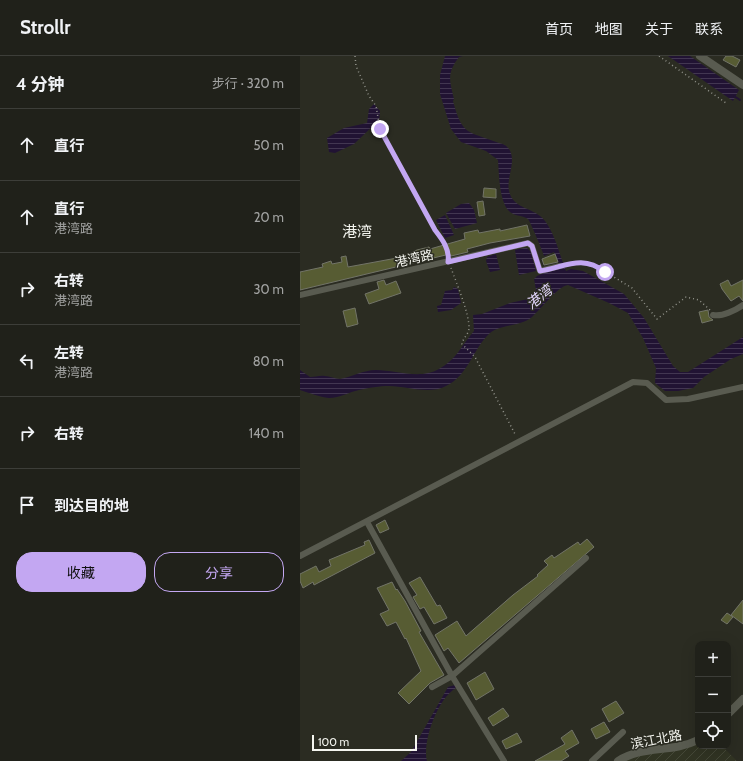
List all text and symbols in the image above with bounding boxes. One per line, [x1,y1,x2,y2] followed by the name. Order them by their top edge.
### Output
[20,16,71,39] text: Strollr
[545,20,573,38] text: 首页
[595,20,623,38] text: 地图
[645,20,673,38] text: 关于
[695,20,723,38] text: 联系
[16,74,64,94] text: 4 分钟
[212,75,284,91] text: 步行 · 320 m
[371,120,389,138] route end
[16,134,38,156] icon: ahead
[54,137,84,155] text: 直行
[254,137,284,153] text: 50 m
[54,200,84,218] text: 直行
[16,206,38,228] icon: ahead
[254,209,284,225] text: 20 m
[54,220,93,236] text: 港湾路
[342,223,372,241] district label: 港湾
[393,246,435,270] street label: 港湾路
[596,263,614,281] route start
[54,272,84,290] text: 右转
[16,278,38,300] icon: right
[522,280,557,313] water label: 港湾
[254,281,284,297] text: 30 m
[54,292,93,308] text: 港湾路
[54,344,84,362] text: 左转
[16,350,38,372] icon: left
[253,353,284,369] text: 80 m
[54,364,93,380] text: 港湾路
[16,422,38,444] icon: right
[54,425,84,443] text: 右转
[249,425,284,441] text: 140 m
[16,494,38,516] icon: arrive
[54,497,129,515] text: 到达目的地
[16,552,146,592] button: 收藏
[154,552,284,592] button: 分享
[695,641,731,749] map controls
[695,641,731,677] button: +
[695,677,731,713] button: −
[695,713,731,749] button: locate
[629,726,683,752] street label: 滨江北路
[312,733,417,752] scale bar
[318,735,349,749] text: 100 m

